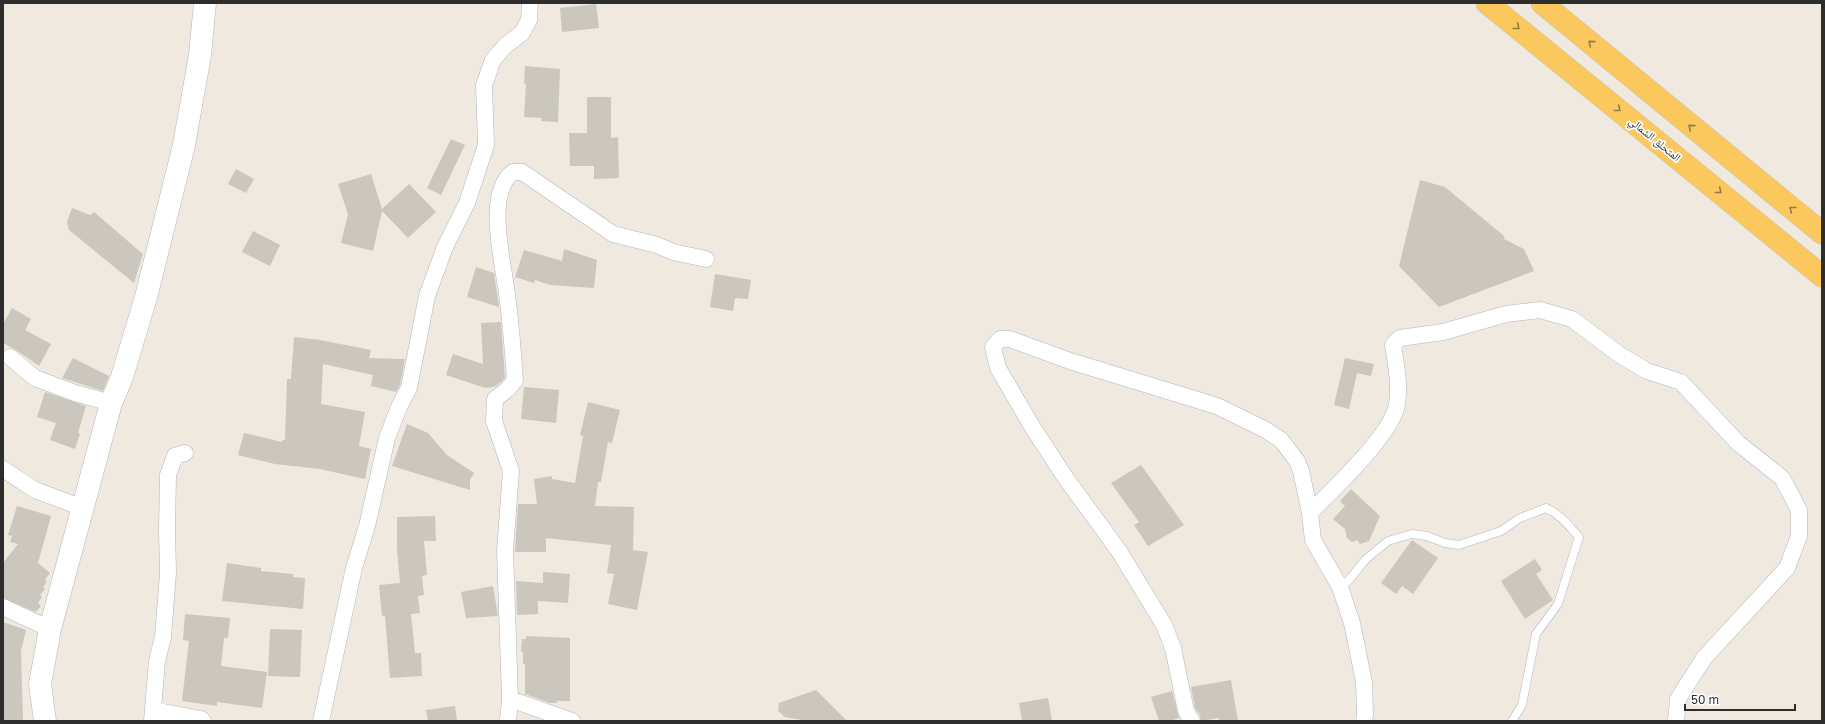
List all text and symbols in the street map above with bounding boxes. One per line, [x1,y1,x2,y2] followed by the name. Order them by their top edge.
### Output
[1513,23,1520,30] one-way arrow
[1588,41,1596,48] one-way arrow
[1614,105,1621,112] one-way arrow
[1625,114,1684,166] street label: المتحلق الشمالي
[1688,124,1696,131] one-way arrow
[1714,187,1721,194] one-way arrow
[1789,206,1796,213] one-way arrow
[1685,686,1795,712] scale bar
[1691,692,1719,707] text: 50 m

